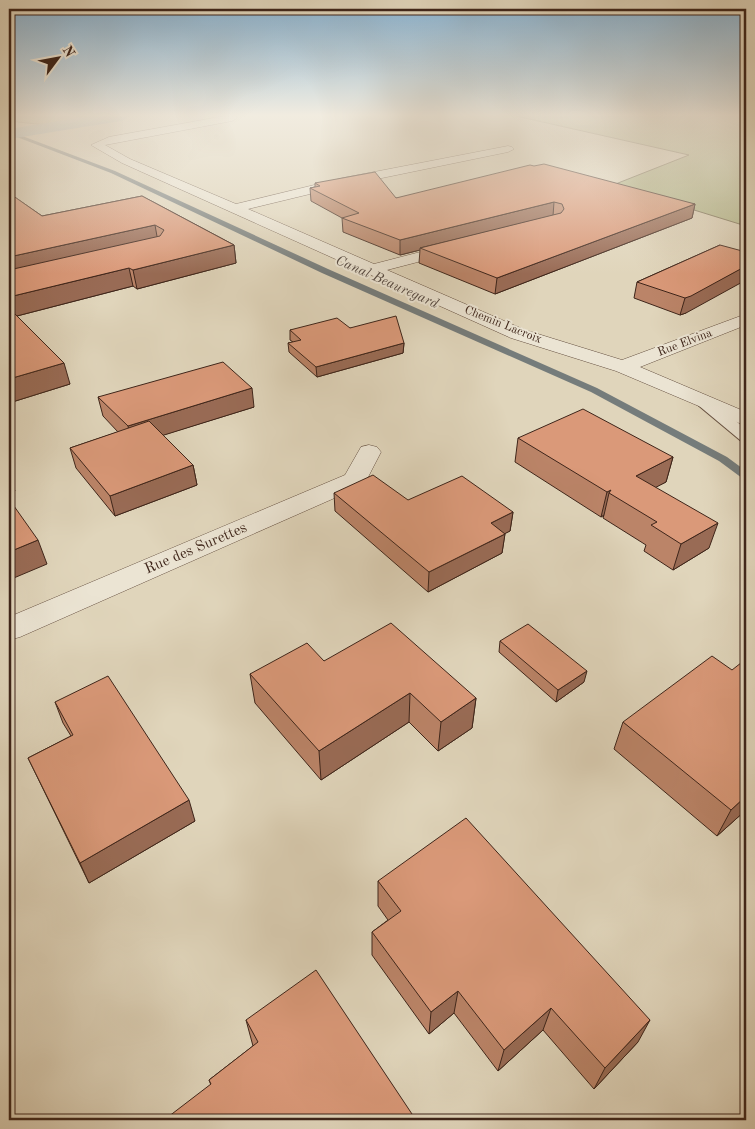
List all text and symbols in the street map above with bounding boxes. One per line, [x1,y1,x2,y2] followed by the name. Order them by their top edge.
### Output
[32,32,82,82] north arrow
[59,43,77,60] text: N
[333,253,441,312] water label: Canal Beauregard
[463,304,543,346] street label: Chemin Lacroix
[656,327,714,359] street label: Rue Elvina
[143,521,249,577] street label: Rue des Surettes

